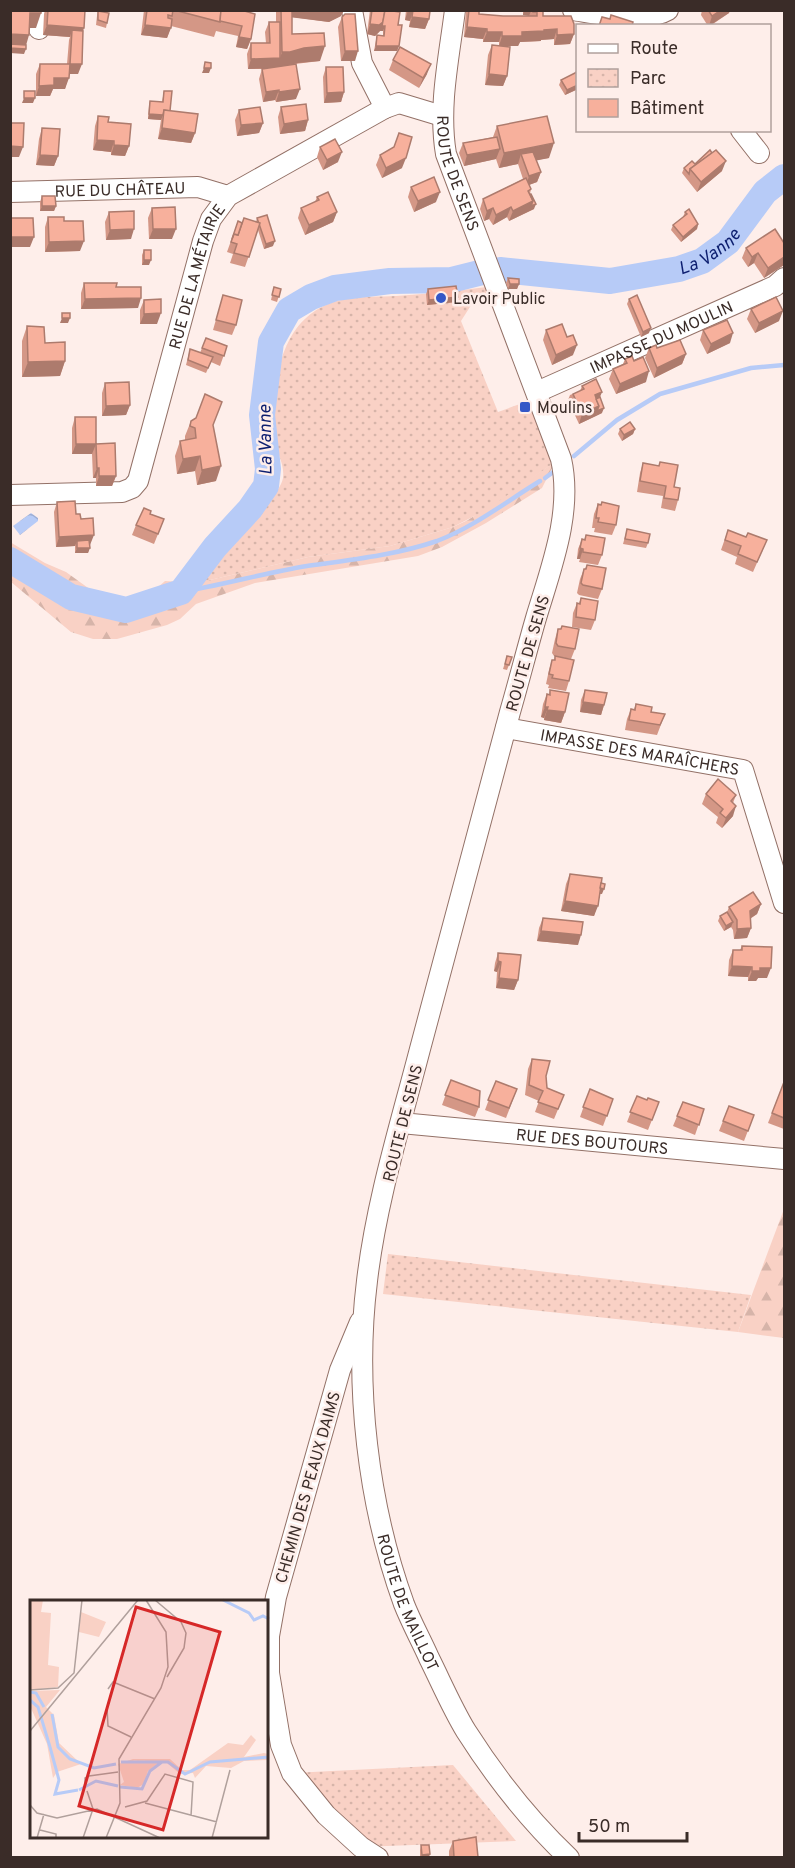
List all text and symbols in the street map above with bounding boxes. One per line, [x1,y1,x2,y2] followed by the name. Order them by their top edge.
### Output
[576,24,771,132] legend
[630,38,678,61] text: Route
[630,68,666,91] text: Parc
[630,98,704,121] text: Bâtiment
[431,115,482,234] street label: ROUTE DE SENS
[54,178,186,203] street label: RUE DU CHÂTEAU
[166,201,231,352] street label: RUE DE LA MÉTAIRIE
[676,224,747,281] water label: La Vanne
[453,290,546,310] place label: Lavoir Public
[434,291,448,305] marker: Lavoir Public
[587,298,737,379] street label: IMPASSE DU MOULIN
[537,399,593,419] place label: Moulins
[518,400,532,414] marker: Moulins
[254,404,279,475] water label: La Vanne
[503,593,555,714] street label: ROUTE DE SENS
[539,726,741,781] street label: IMPASSE DES MARAÎCHERS
[380,1063,428,1184] street label: ROUTE DE SENS
[515,1126,669,1160] street label: RUE DES BOUTOURS
[272,1389,346,1586] street label: CHEMIN DES PEAUX DAIMS
[371,1532,442,1675] street label: ROUTE DE MAILLOT
[30,1600,268,1838] inset map
[579,1805,687,1843] scale bar
[588,1816,630,1839] text: 50 m

